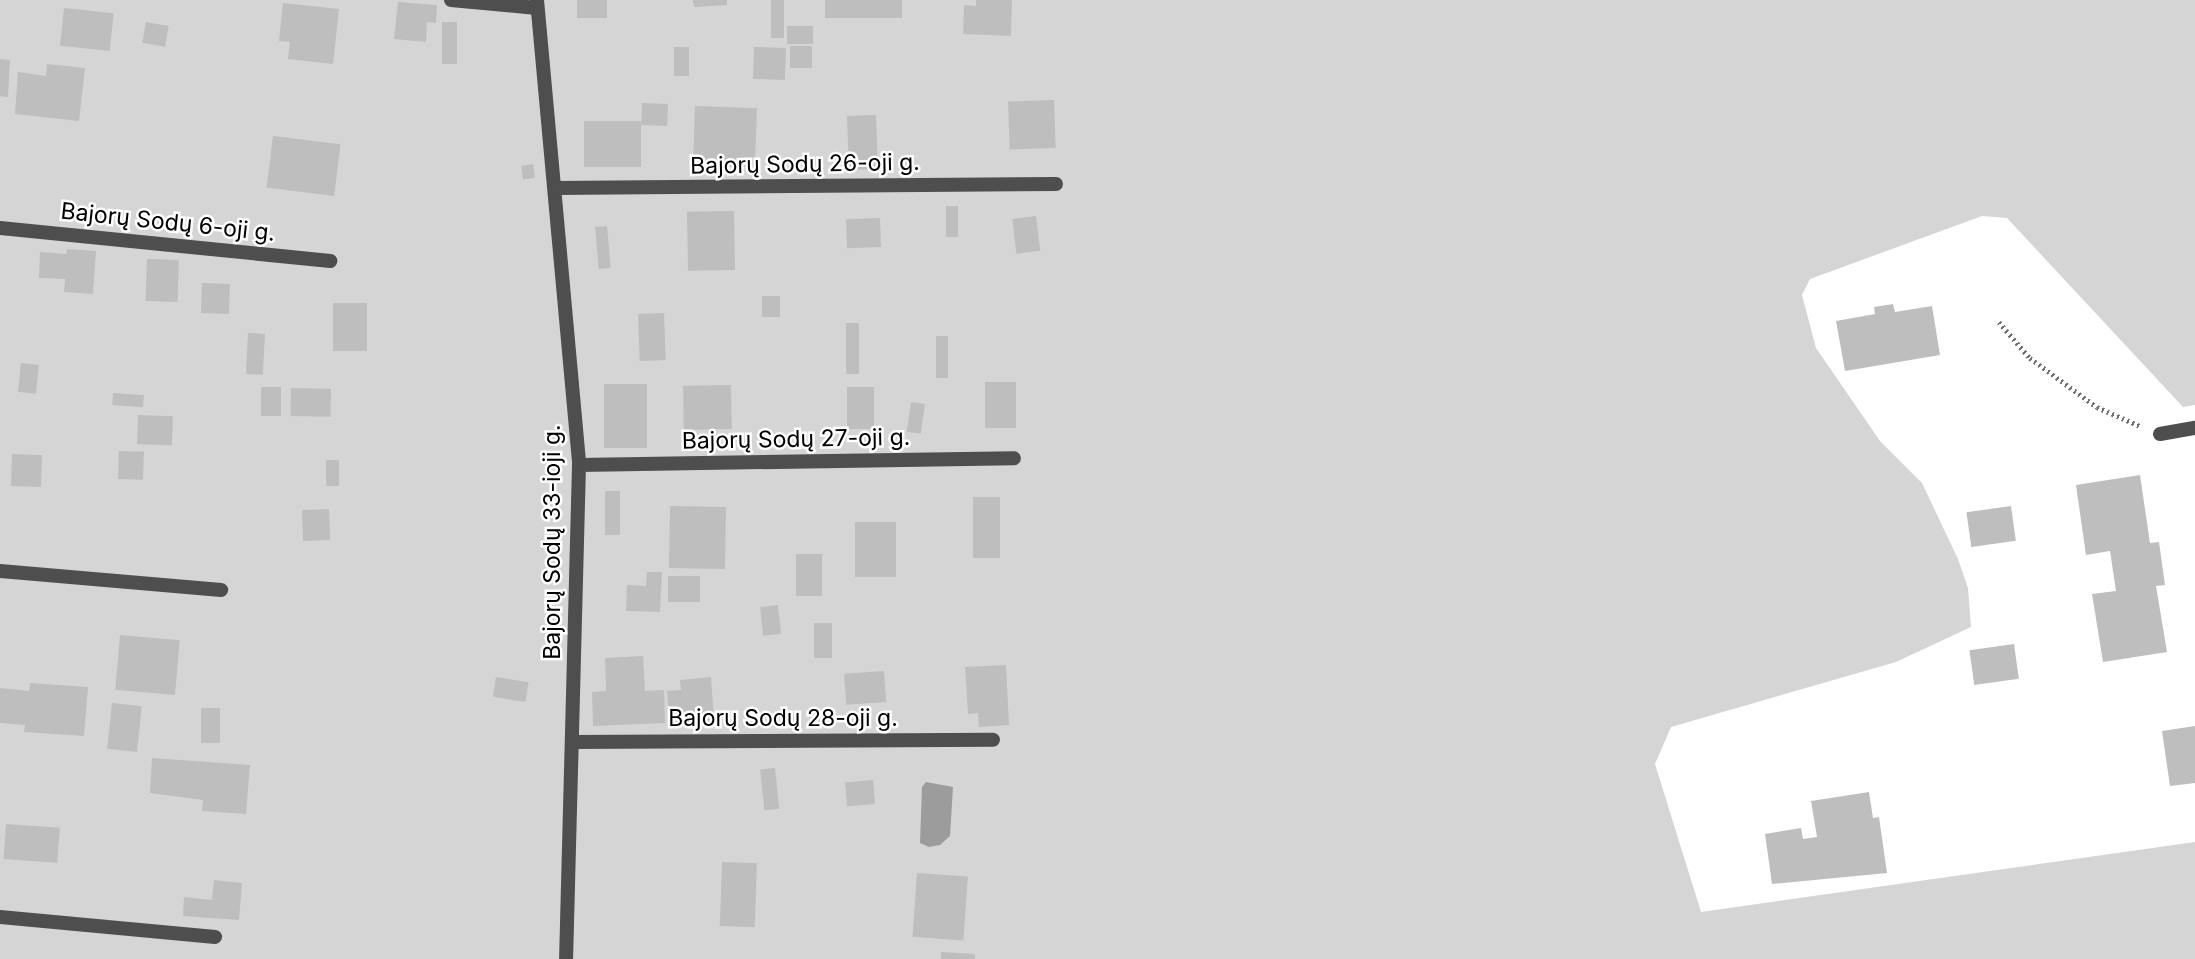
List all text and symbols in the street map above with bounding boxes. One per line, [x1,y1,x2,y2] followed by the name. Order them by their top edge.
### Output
[690,148,920,180] street label: Bajorų Sodų 26-oji g.
[59,197,277,247] street label: Bajorų Sodų 6-oji g.
[682,423,910,455] street label: Bajorų Sodų 27-oji g.
[538,424,566,660] street label: Bajorų Sodų 33-ioji g.
[668,704,898,732] street label: Bajorų Sodų 28-oji g.

